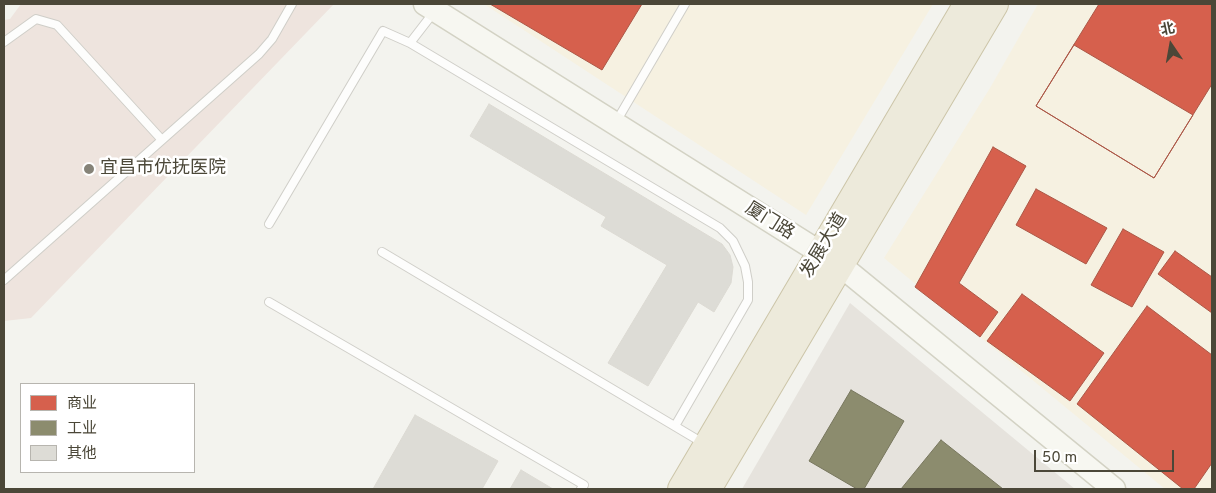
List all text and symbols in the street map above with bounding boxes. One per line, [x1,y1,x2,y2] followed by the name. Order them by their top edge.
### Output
[1146,20,1196,70] north arrow
[1159,20,1176,40] text: 北
[100,158,226,180] place label: 宜昌市优抚医院
[82,162,96,176] marker: 宜昌市优抚医院
[740,199,798,245] street label: 厦门路
[797,210,853,282] street label: 发展大道
[20,383,195,473] legend
[67,395,97,414] text: 商业
[67,420,97,439] text: 工业
[1036,440,1176,472] scale bar
[67,445,97,464] text: 其他
[1042,449,1077,468] text: 50 m

